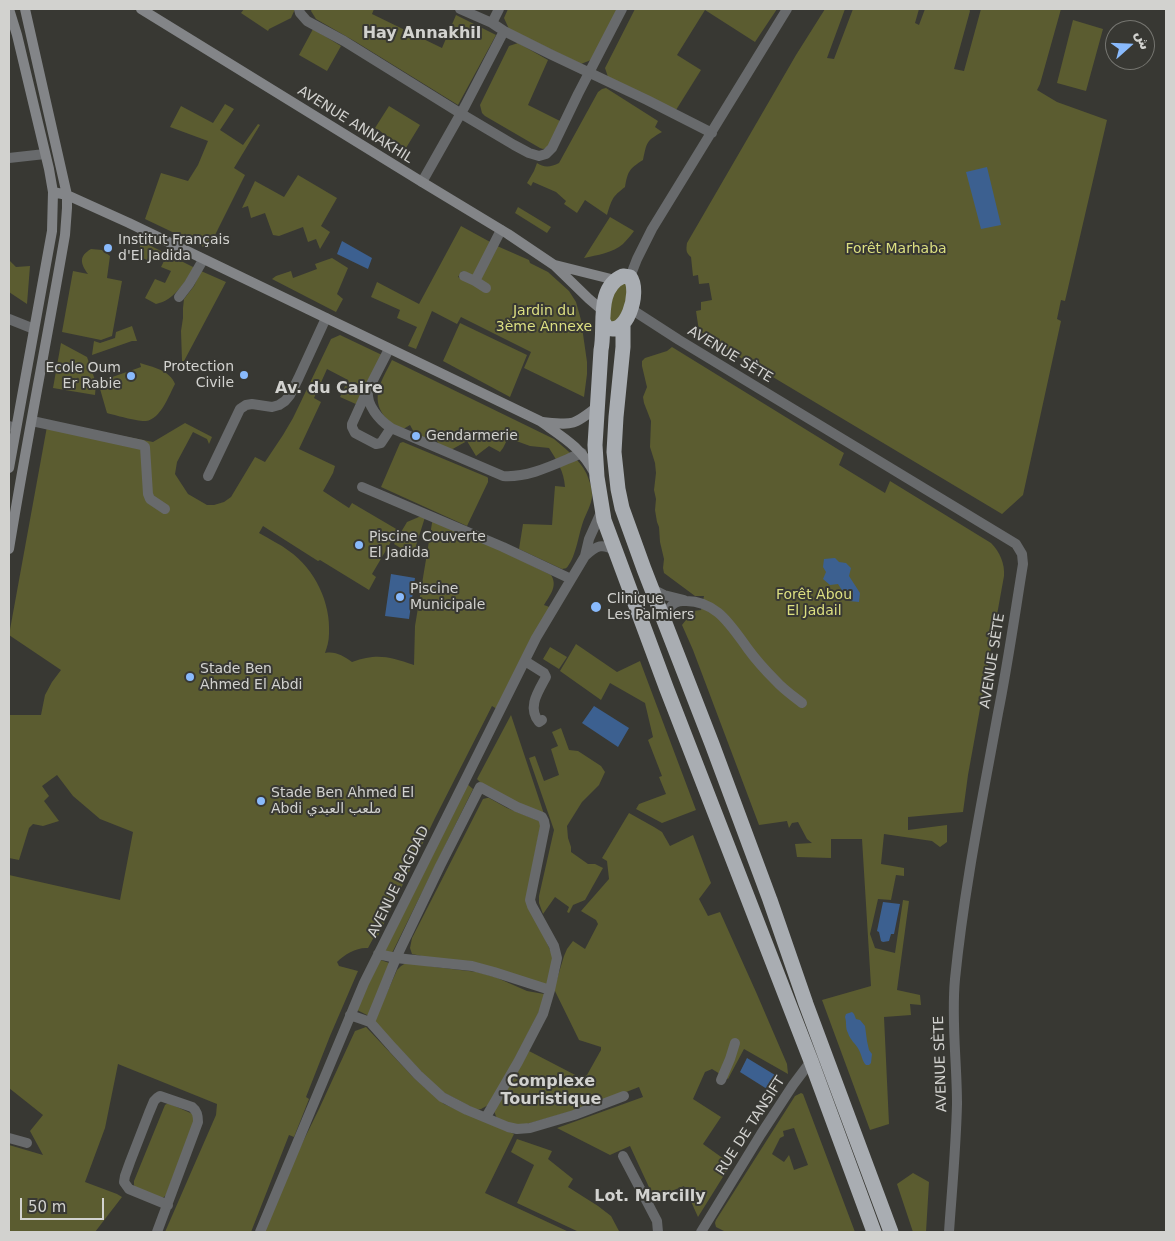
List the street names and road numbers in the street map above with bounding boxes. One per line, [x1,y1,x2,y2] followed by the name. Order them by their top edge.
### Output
[294,83,416,167] street label: AVENUE ANNAKHIL
[684,323,776,387] street label: AVENUE SÈTE
[977,612,1009,710] street label: AVENUE SÈTE
[365,824,433,940] street label: AVENUE BAGDAD
[931,1016,951,1112] street label: AVENUE SÈTE
[713,1074,789,1178] street label: RUE DE TANSIFT

